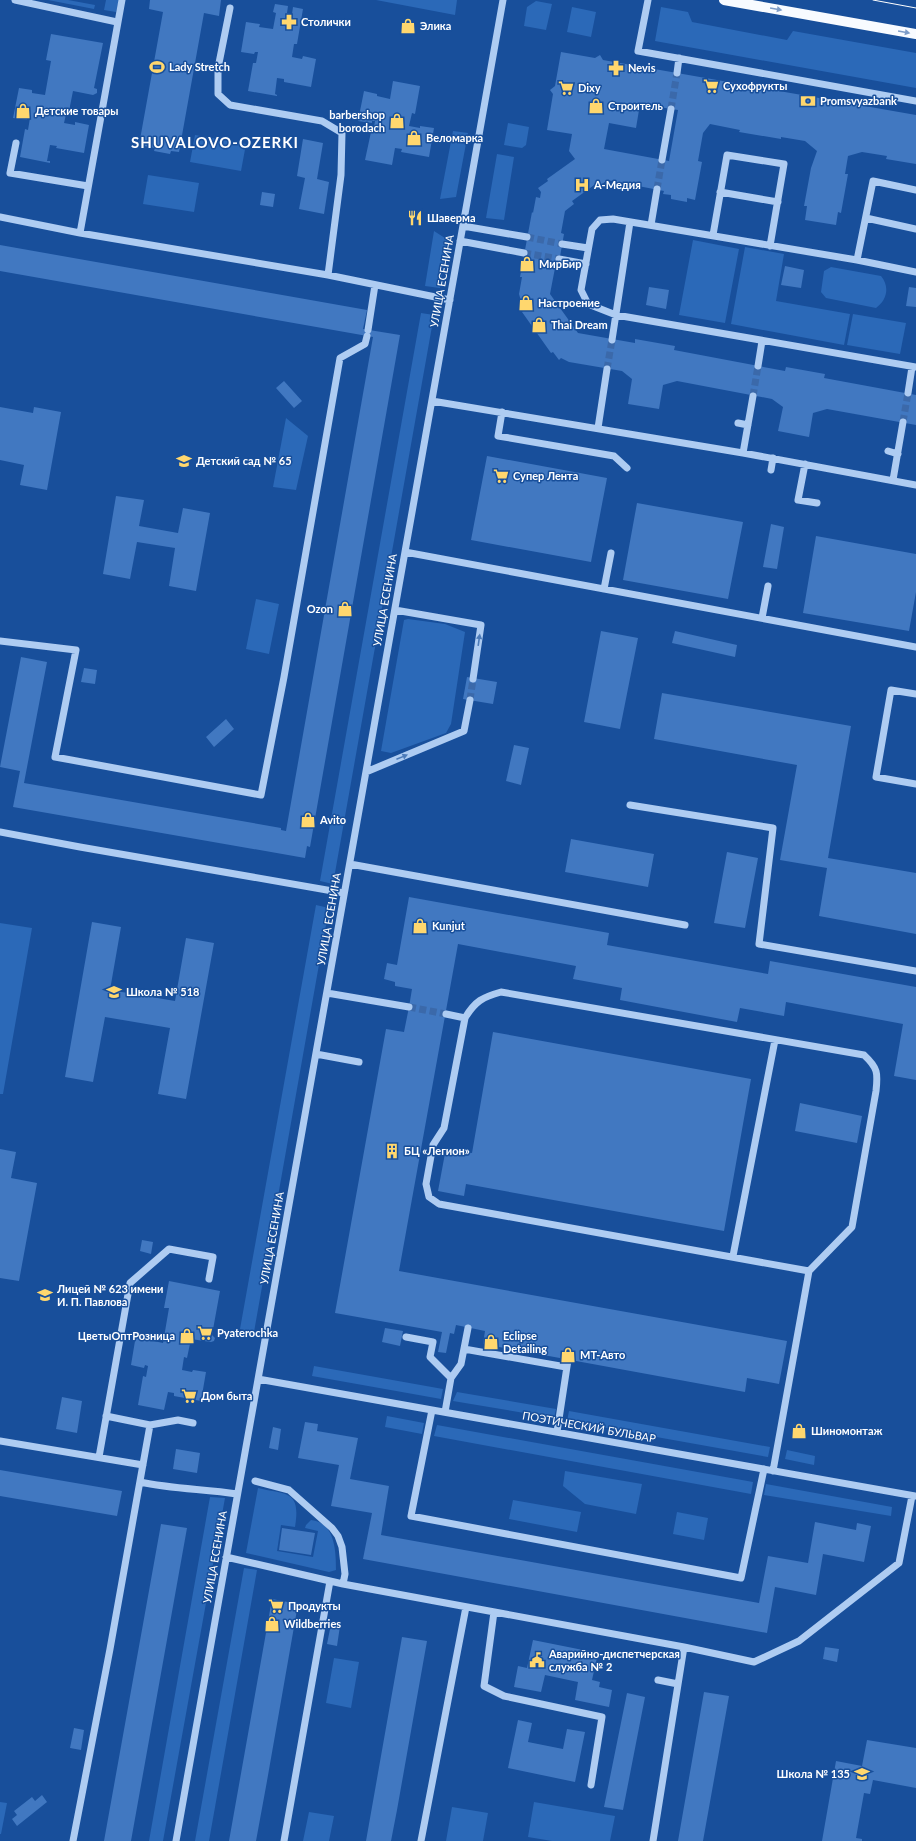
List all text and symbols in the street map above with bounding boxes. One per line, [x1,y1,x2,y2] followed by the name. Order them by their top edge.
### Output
[770,6,782,12] one-way arrow
[280,13,298,31] pharmacy icon: Столички
[301,15,351,28] place label: Столички
[399,17,417,35] shop icon: Элика
[420,19,451,32] place label: Элика
[898,29,910,35] one-way arrow
[148,58,166,76] sports icon: Lady Stretch
[607,59,625,77] pharmacy icon: Nevis
[169,60,230,73] place label: Lady Stretch
[628,61,656,74] place label: Nevis
[702,77,720,95] supermarket icon: Сухофрукты
[557,79,575,97] supermarket icon: Dixy
[723,79,787,92] place label: Сухофрукты
[578,81,601,94] place label: Dixy
[799,92,817,110] bank icon: Promsvyazbank
[820,94,897,107] place label: Promsvyazbank
[587,97,605,115] shop icon: Строитель
[608,99,664,112] place label: Строитель
[14,102,32,120] shop icon: Детские товары
[35,104,118,117] place label: Детские товары
[329,108,385,134] place label: barbershop borodach
[388,112,406,130] shop icon: barbershop borodach
[405,129,423,147] shop icon: Веломарка
[426,131,483,144] place label: Веломарка
[131,133,299,151] district label: SHUVALOVO-OZERKI
[573,176,591,194] hospital icon: А-Медия
[593,178,641,191] place label: А-Медия
[406,209,424,227] restaurant icon: Шаверма
[427,211,475,224] place label: Шаверма
[427,233,456,328] street label: УЛИЦА ЕСЕНИНА
[518,255,536,273] shop icon: МирБир
[539,257,581,270] place label: МирБир
[517,294,535,312] shop icon: Настроение
[538,296,600,309] place label: Настроение
[530,316,548,334] shop icon: Thai Dream
[551,318,608,331] place label: Thai Dream
[175,452,193,470] school or university icon: Детский сад № 65
[196,454,292,467] place label: Детский сад № 65
[492,467,510,485] supermarket icon: Супер Лента
[513,469,578,482] place label: Супер Лента
[370,552,399,647] street label: УЛИЦА ЕСЕНИНА
[336,600,354,618] shop icon: Ozon
[307,602,333,615] place label: Ozon
[476,634,482,646] one-way arrow
[396,754,408,760] one-way arrow
[299,811,317,829] shop icon: Avito
[319,813,346,826] place label: Avito
[314,871,343,966] street label: УЛИЦА ЕСЕНИНА
[411,917,429,935] shop icon: Kunjut
[432,919,466,932] place label: Kunjut
[105,983,123,1001] school or university icon: Школа № 518
[126,985,199,998] place label: Школа № 518
[383,1142,401,1160] building icon: БЦ «Легион»
[404,1144,470,1157] place label: БЦ «Легион»
[257,1190,286,1285] street label: УЛИЦА ЕСЕНИНА
[56,1282,163,1308] place label: Лицей № 623 имени И. П. Павлова
[36,1286,54,1304] school or university icon: Лицей № 623 имени И. П. Павлова
[196,1324,214,1342] supermarket icon: Pyaterochka
[217,1326,278,1339] place label: Pyaterochka
[178,1327,196,1345] shop icon: ЦветыОптРозница
[78,1329,175,1342] place label: ЦветыОптРозница
[503,1329,547,1355] place label: Eclipse Detailing
[482,1333,500,1351] shop icon: Eclipse Detailing
[559,1346,577,1364] shop icon: МТ-Авто
[580,1348,625,1361] place label: МТ-Авто
[180,1387,198,1405] supermarket icon: Дом быта
[201,1389,252,1402] place label: Дом быта
[521,1408,657,1445] street label: ПОЭТИЧЕСКИЙ БУЛЬВАР
[790,1422,808,1440] shop icon: Шиномонтаж
[811,1424,883,1437] place label: Шиномонтаж
[200,1509,229,1604] street label: УЛИЦА ЕСЕНИНА
[267,1597,285,1615] supermarket icon: Продукты
[288,1599,341,1612] place label: Продукты
[263,1615,281,1633] shop icon: Wildberries
[284,1617,341,1630] place label: Wildberries
[548,1647,680,1673] place label: Аварийно-диспетчерская служба № 2
[528,1651,546,1669] public building icon: Аварийно-диспетчерская служба № 2
[853,1765,871,1783] school or university icon: Школа № 135
[777,1767,850,1780] place label: Школа № 135

